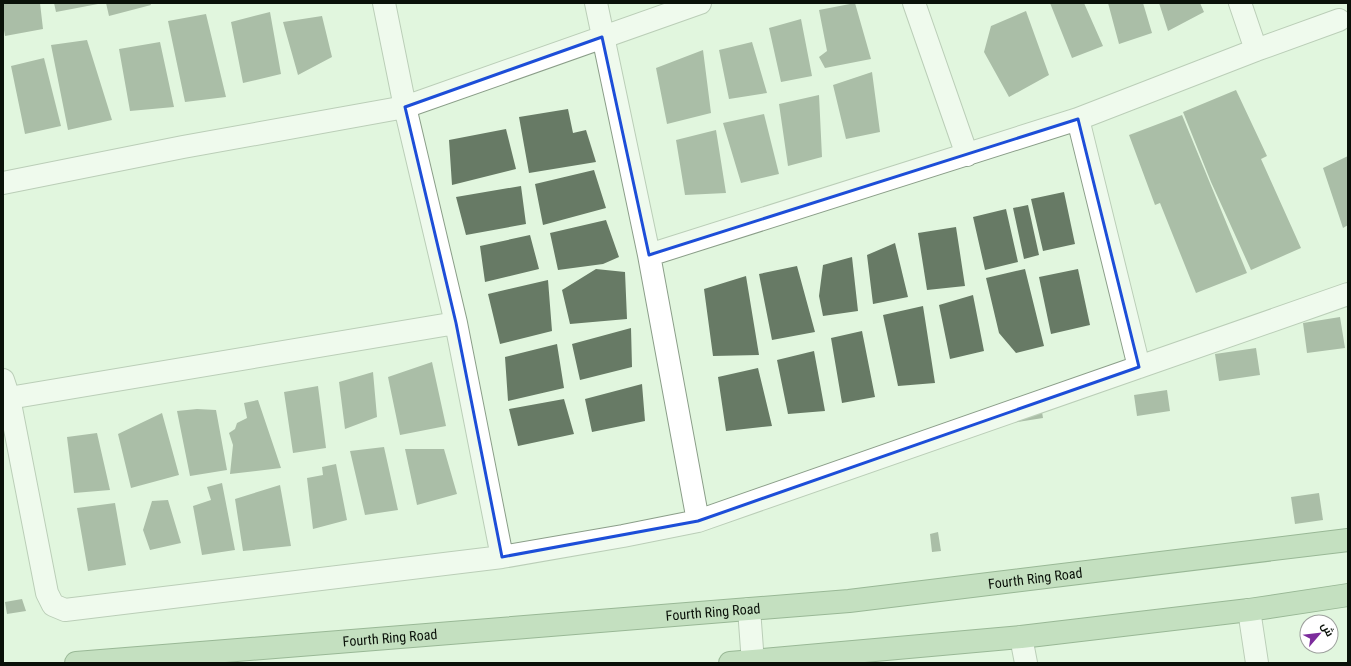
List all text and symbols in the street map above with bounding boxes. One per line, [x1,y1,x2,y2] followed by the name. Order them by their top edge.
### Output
[987,565,1083,592] street label: Fourth Ring Road
[665,600,761,624] street label: Fourth Ring Road
[1299,614,1339,654] north arrow
[1318,620,1336,639] text: ش
[342,626,438,650] street label: Fourth Ring Road

